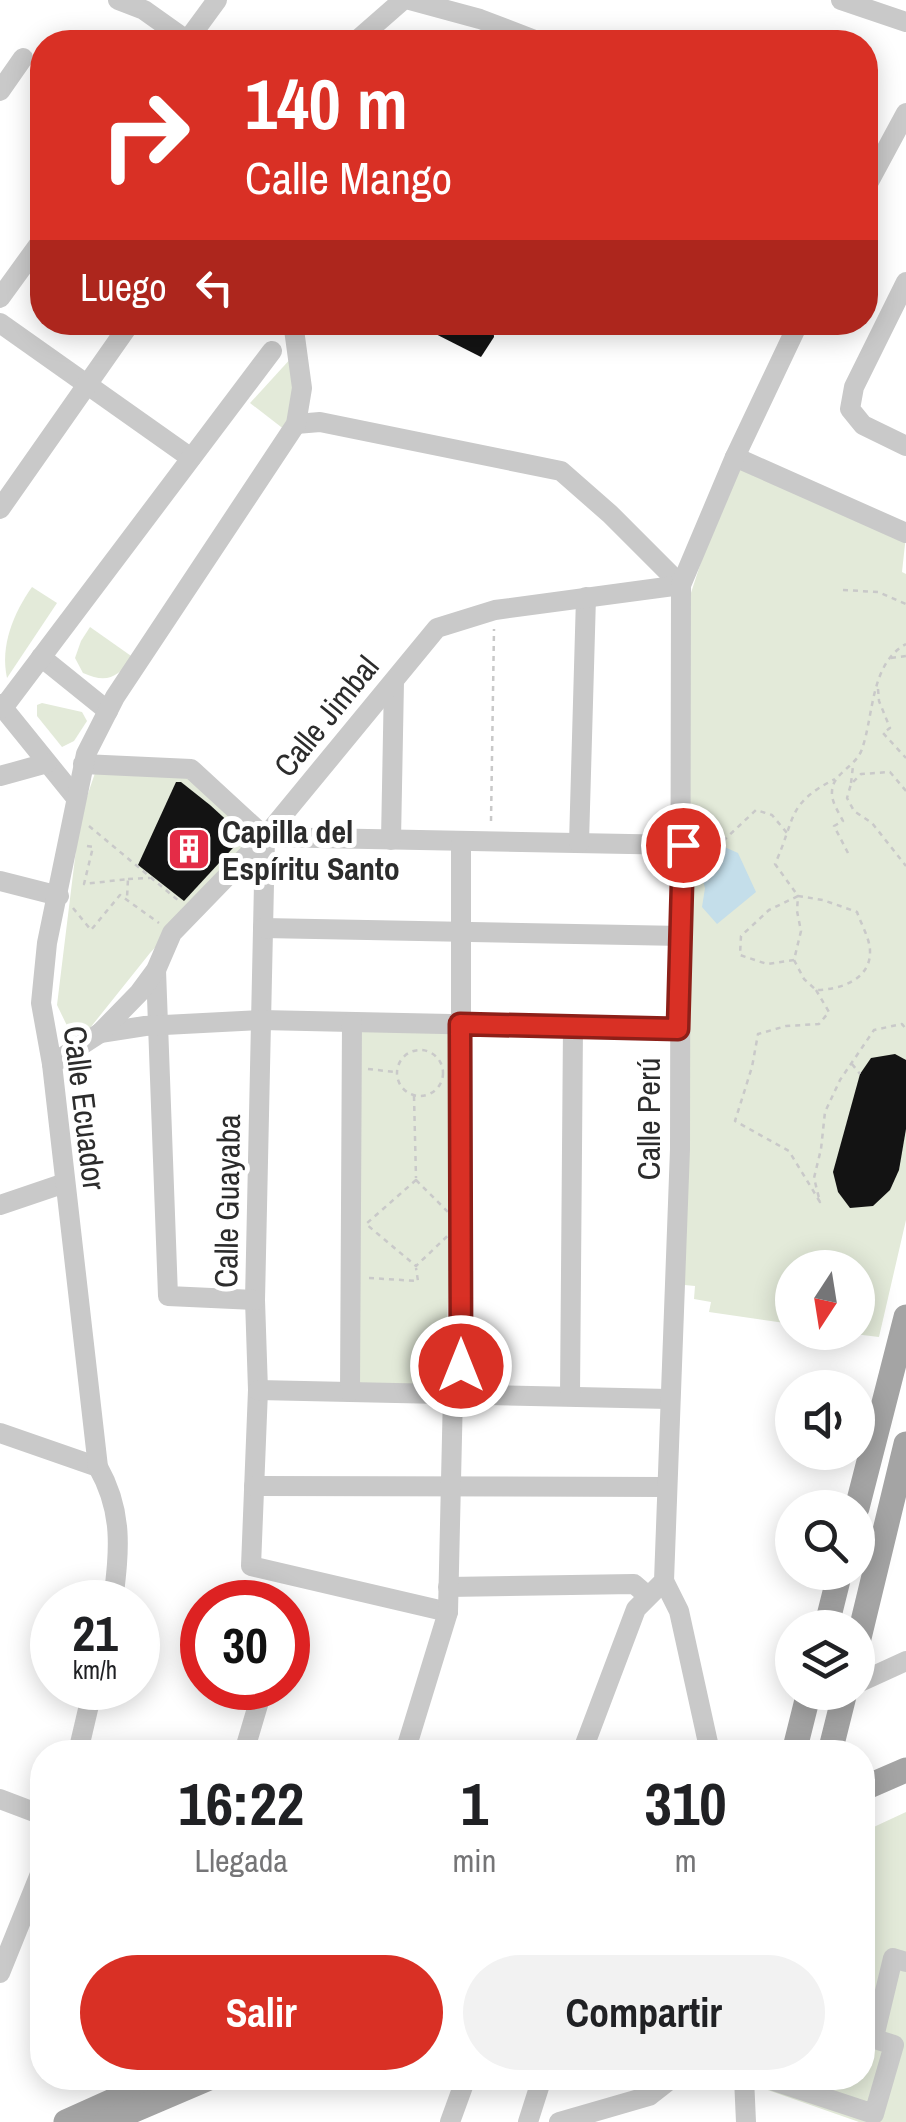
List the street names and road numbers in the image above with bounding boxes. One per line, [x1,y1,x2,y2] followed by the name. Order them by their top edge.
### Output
[264,646,388,786] street label: Calle Jimbal
[54,1024,116,1193] street label: Calle Ecuador
[627,1058,670,1180] street label: Calle Perú
[204,1113,250,1288] street label: Calle Guayaba

